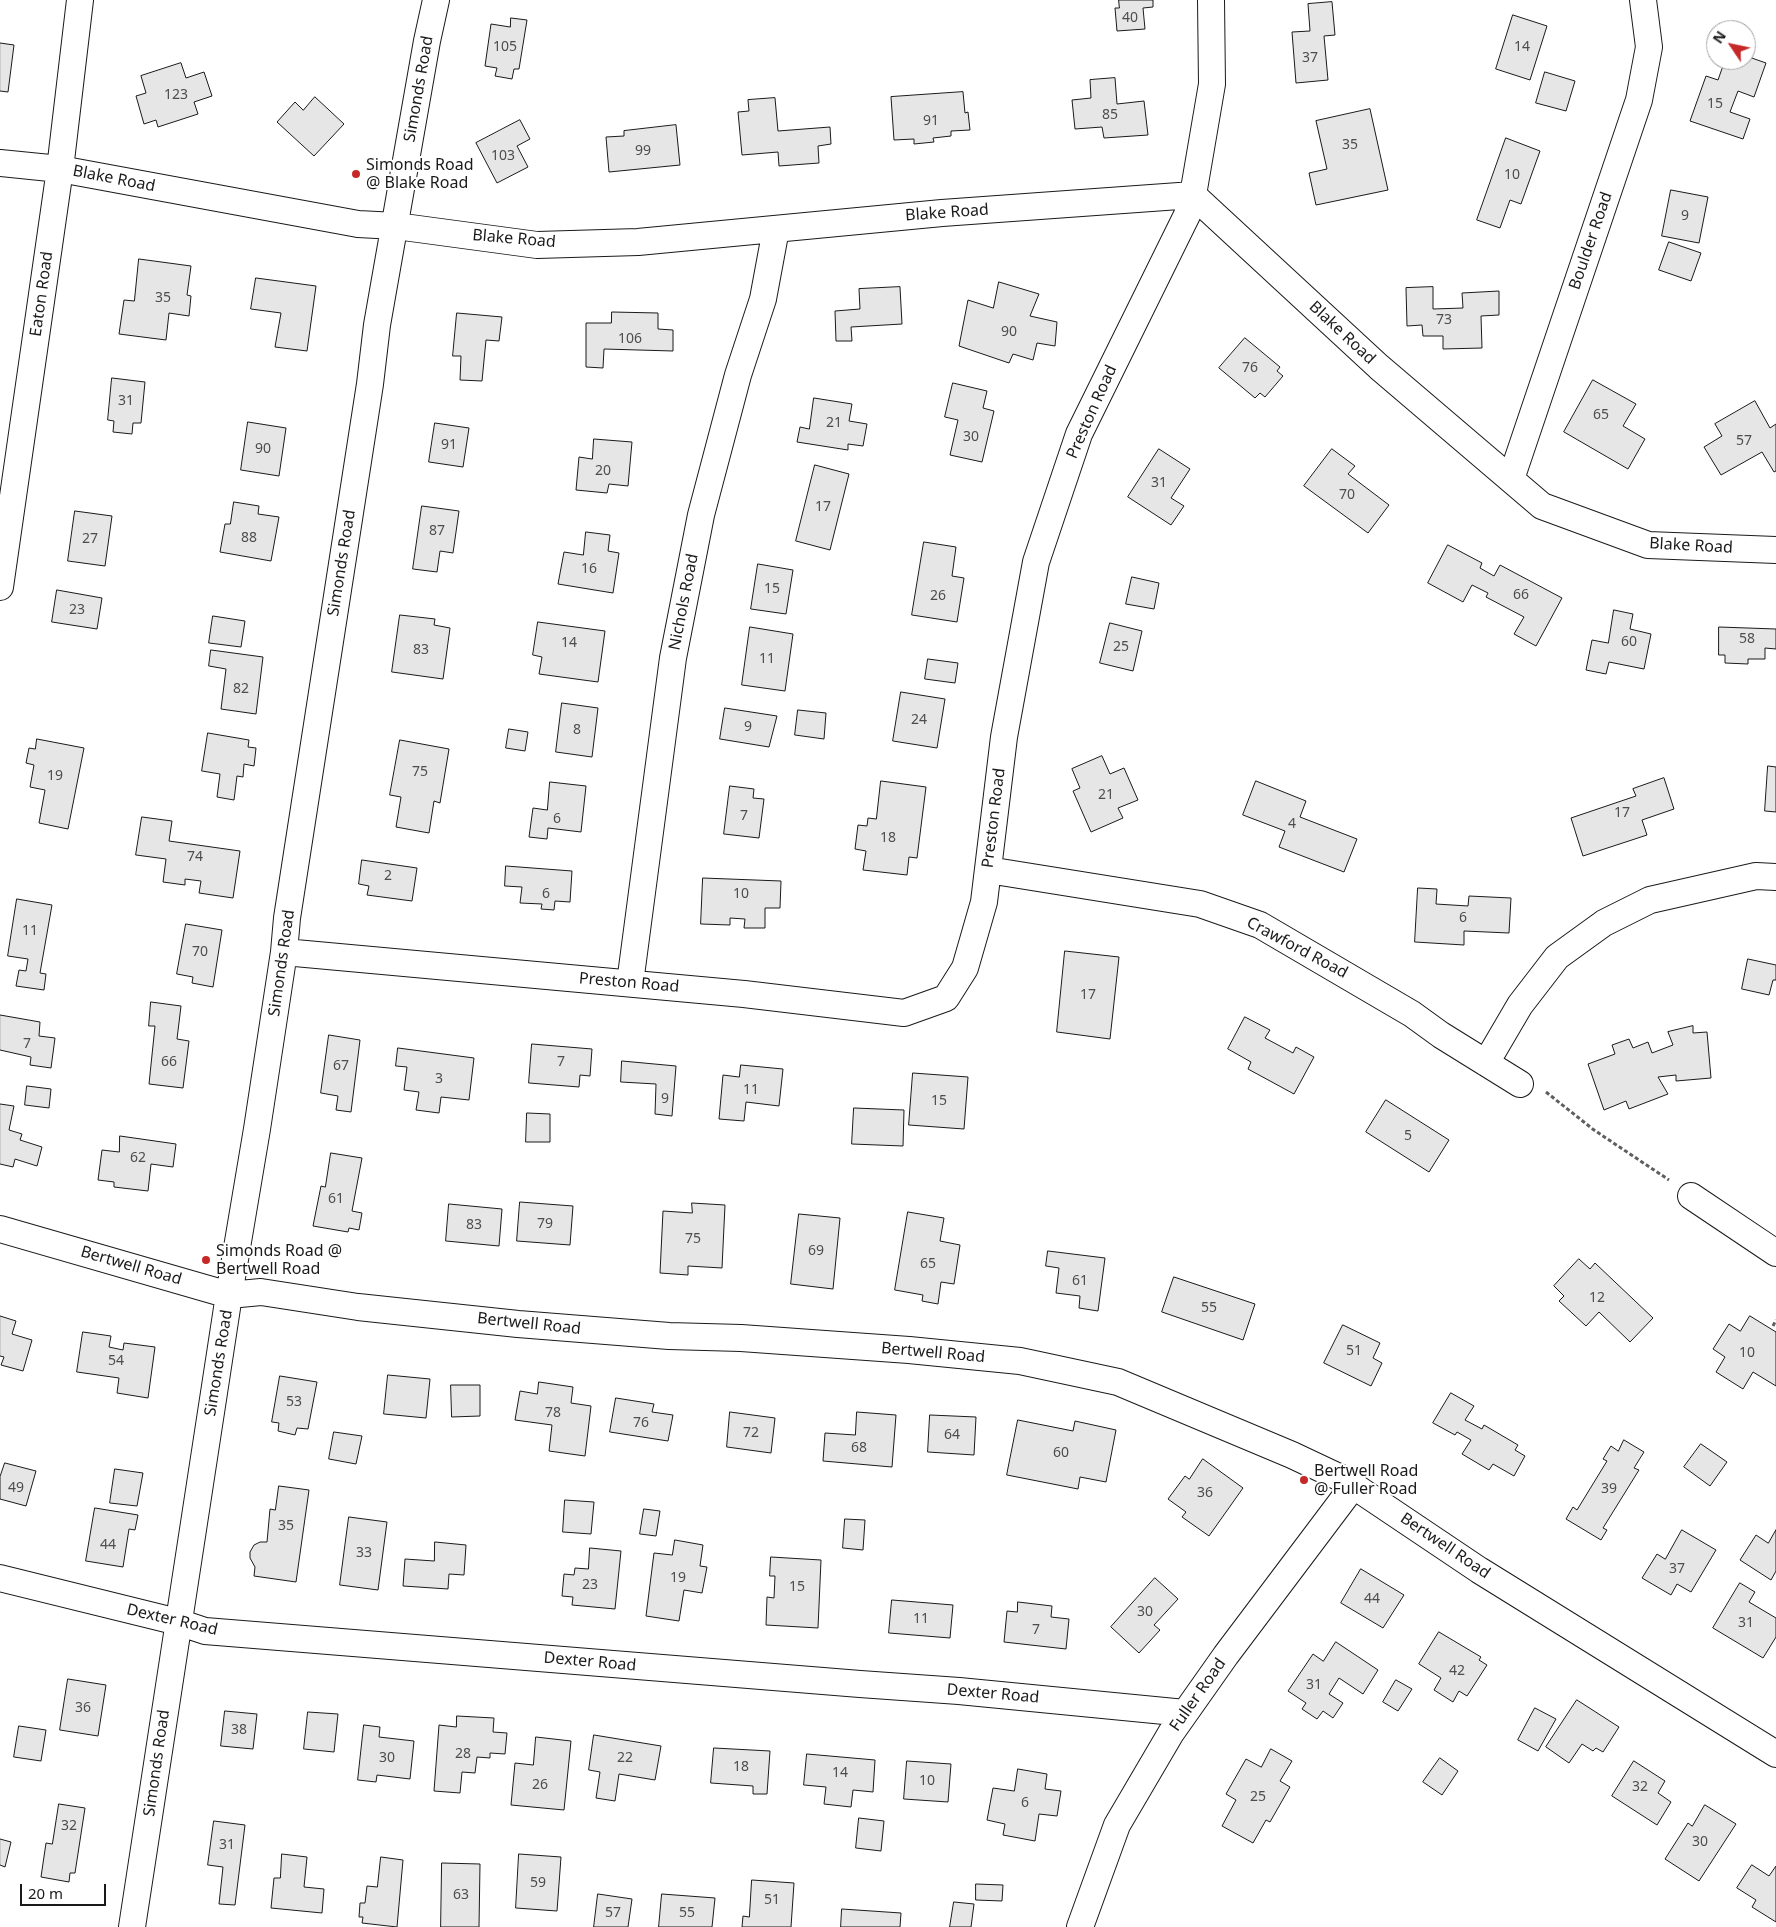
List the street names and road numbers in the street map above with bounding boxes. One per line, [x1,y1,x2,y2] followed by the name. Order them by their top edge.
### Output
[400,34,438,144] street label: Simonds Road
[71,162,157,196] street label: Blake Road
[1565,190,1617,292] street label: Boulder Road
[905,201,989,225] street label: Blake Road
[471,226,557,252] street label: Blake Road
[27,250,57,338] street label: Eaton Road
[1305,297,1379,369] street label: Blake Road
[1063,362,1121,462] street label: Preston Road
[324,508,360,618] street label: Simonds Road
[1649,534,1733,558] street label: Blake Road
[665,552,703,652] street label: Nichols Road
[978,767,1010,869] street label: Preston Road
[265,908,299,1018] street label: Simonds Road
[1243,913,1351,983] street label: Crawford Road
[578,969,680,997] street label: Preston Road
[78,1242,184,1290] street label: Bertwell Road
[201,1308,237,1418] street label: Simonds Road
[476,1309,582,1339] street label: Bertwell Road
[880,1339,986,1367] street label: Bertwell Road
[1396,1509,1494,1583] street label: Bertwell Road
[125,1600,219,1640] street label: Dexter Road
[543,1648,637,1676] street label: Dexter Road
[1166,1655,1230,1735] street label: Fuller Road
[946,1680,1040,1708] street label: Dexter Road
[140,1708,174,1818] street label: Simonds Road

